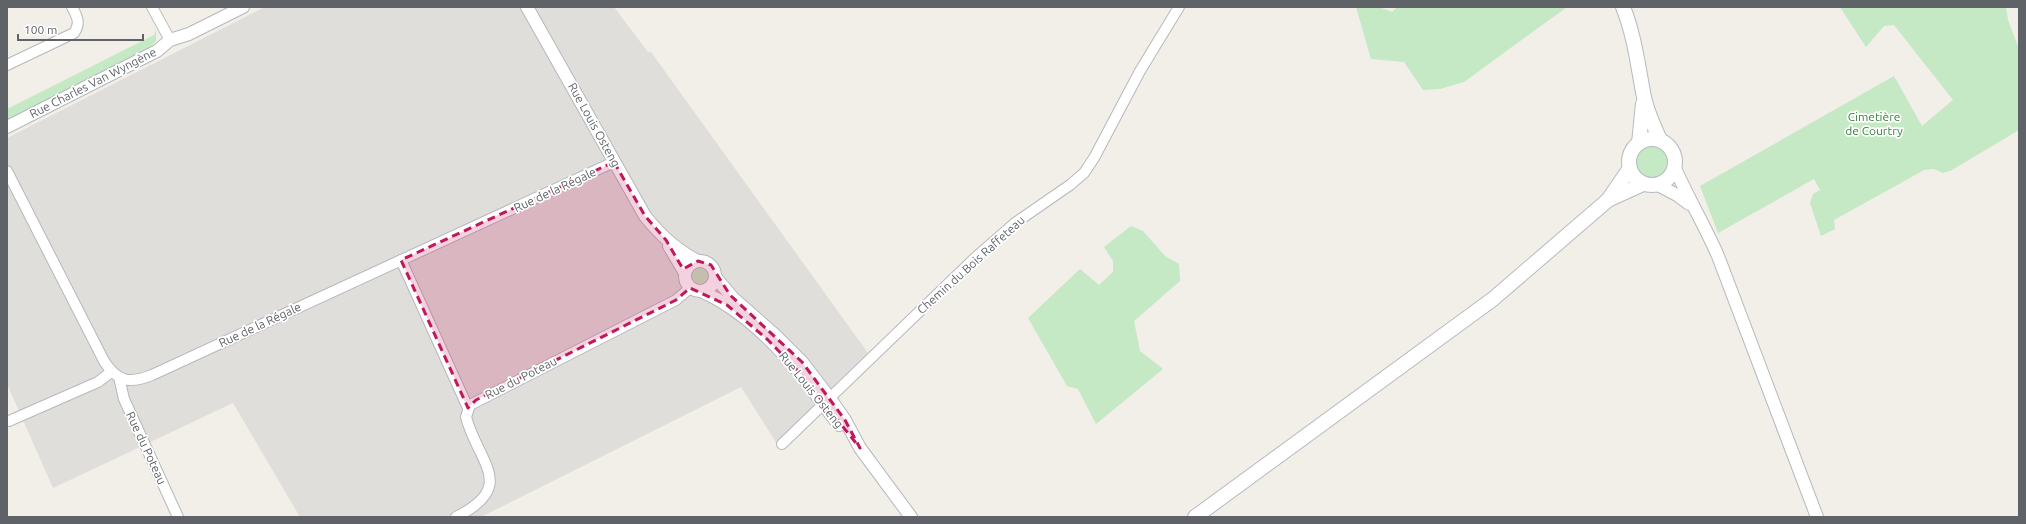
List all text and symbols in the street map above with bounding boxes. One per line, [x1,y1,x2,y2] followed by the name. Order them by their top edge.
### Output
[18,16,143,42] scale bar
[24,23,57,36] text: 100 m
[27,45,158,120] street label: Rue Charles Van Wyngène
[566,80,623,169] street label: Rue Louis Osteng
[1845,110,1903,137] park label: Cimetière de Courtry
[512,165,598,214] street label: Rue de la Régale
[914,213,1027,316] street label: Chemin du Bois Raffeteau
[217,300,303,349] street label: Rue de la Régale
[777,349,846,430] street label: Rue Louis Osteng
[483,354,559,401] street label: Rue du Poteau
[124,409,169,486] street label: Rue du Poteau

